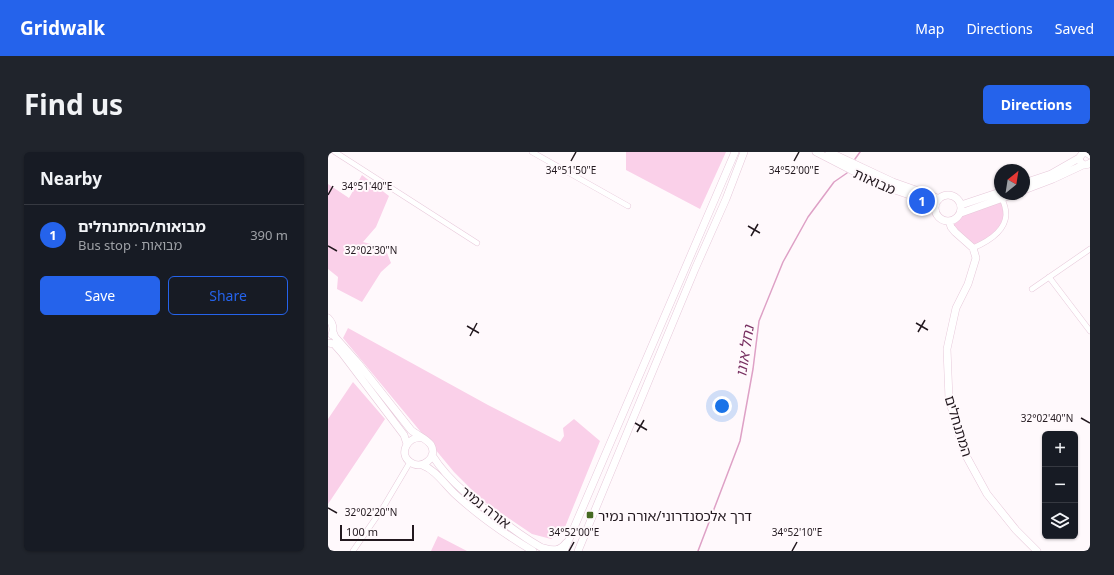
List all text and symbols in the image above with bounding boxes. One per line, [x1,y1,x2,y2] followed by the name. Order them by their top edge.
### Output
[20,15,105,41] text: Gridwalk
[915,19,944,38] text: Map
[966,19,1033,38] text: Directions
[1055,19,1094,38] text: Saved
[24,85,123,123] text: Find us
[983,85,1090,124] button: Directions
[546,163,596,177] text: 34°51'50"E
[769,163,819,177] text: 34°52'00"E
[851,163,899,199] street label: מבואות
[994,164,1030,200] north arrow
[40,167,102,190] text: Nearby
[342,179,392,193] text: 34°51'40"E
[909,186,935,216] pin: 1
[78,216,206,236] text: מבואות/המתנחלים
[49,226,57,244] text: 1
[250,226,288,244] text: 390 m
[78,236,182,254] text: Bus stop · מבואות
[345,243,397,257] text: 32°02'30"N
[40,276,160,315] button: Save
[168,276,288,315] button: Share
[730,323,758,378] water label: נחל אונו
[941,393,977,459] street label: המתנחלים
[712,396,732,416] your location
[1021,411,1073,425] text: 32°02'40"N
[1042,431,1078,539] map controls
[1042,431,1078,467] button: +
[1042,467,1078,503] button: −
[457,482,515,533] street label: אורה נמיר
[1042,503,1078,539] button: layers
[345,505,397,519] text: 32°02'20"N
[598,506,752,525] place label: דרך אלכסנדרוני/אורה נמיר
[585,510,595,520] marker: דרך אלכסנדרוני/אורה נמיר
[340,523,414,542] scale bar
[346,524,378,539] text: 100 m
[549,525,599,539] text: 34°52'00"E
[772,525,822,539] text: 34°52'10"E

